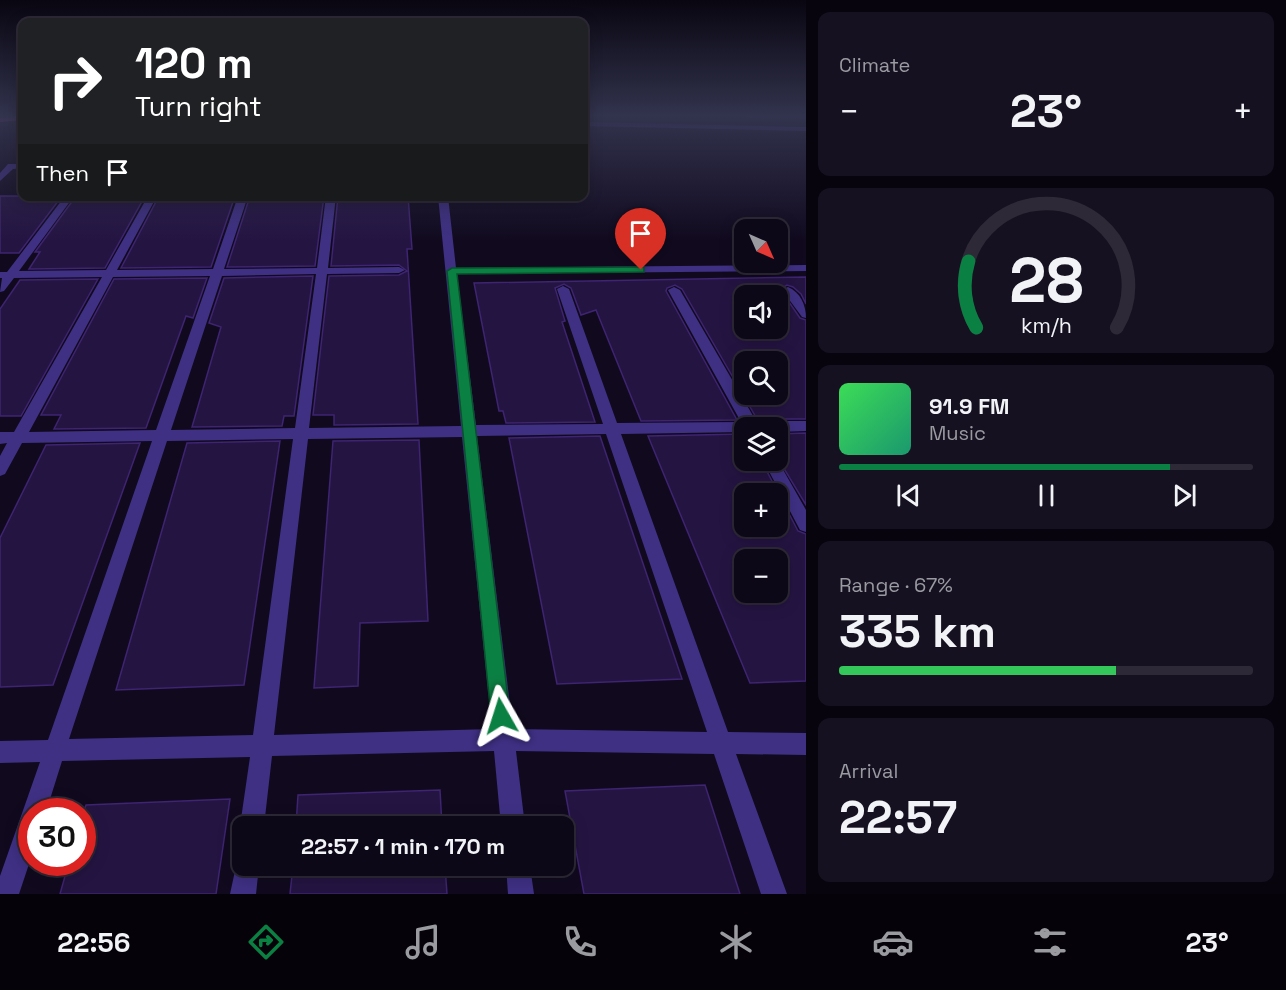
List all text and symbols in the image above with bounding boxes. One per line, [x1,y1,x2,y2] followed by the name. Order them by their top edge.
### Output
[135,37,253,90] text: 120 m
[36,42,114,120] icon: right
[839,52,910,78] text: Climate
[1010,83,1082,140] text: 23°
[135,89,262,124] text: Turn right
[839,91,859,133] text: −
[1233,91,1253,133] text: +
[101,156,134,189] icon: arrive
[36,159,89,187] text: Then
[615,208,666,270] pin
[624,217,657,250] icon: arrive
[734,219,788,273] north arrow
[734,219,788,603] map controls
[1009,241,1083,320] text: 28
[734,285,788,339] button: sound
[1020,312,1072,339] text: km/h
[734,351,788,405] button: search
[929,392,1009,420] text: 91.9 FM
[734,417,788,471] button: layers
[929,420,986,446] text: Music
[892,479,925,512] icon: previous
[1030,479,1063,512] icon: pause
[1168,479,1201,512] icon: next
[734,483,788,537] button: +
[734,549,788,603] button: −
[839,572,953,598] text: Range · 67%
[839,603,996,660] text: 335 km
[469,684,533,748] position arrow
[839,758,898,784] text: Arrival
[839,789,957,846] text: 22:57
[18,798,96,876] speed limit sign: 30
[301,832,505,860] text: 22:57 · 1 min · 170 m
[245,921,287,963] icon: directions
[402,921,444,963] icon: music
[559,921,601,963] icon: phone
[715,921,757,963] icon: climate
[872,921,914,963] icon: car
[1029,921,1071,963] icon: filters
[57,925,130,960] text: 22:56
[1186,925,1229,960] text: 23°

